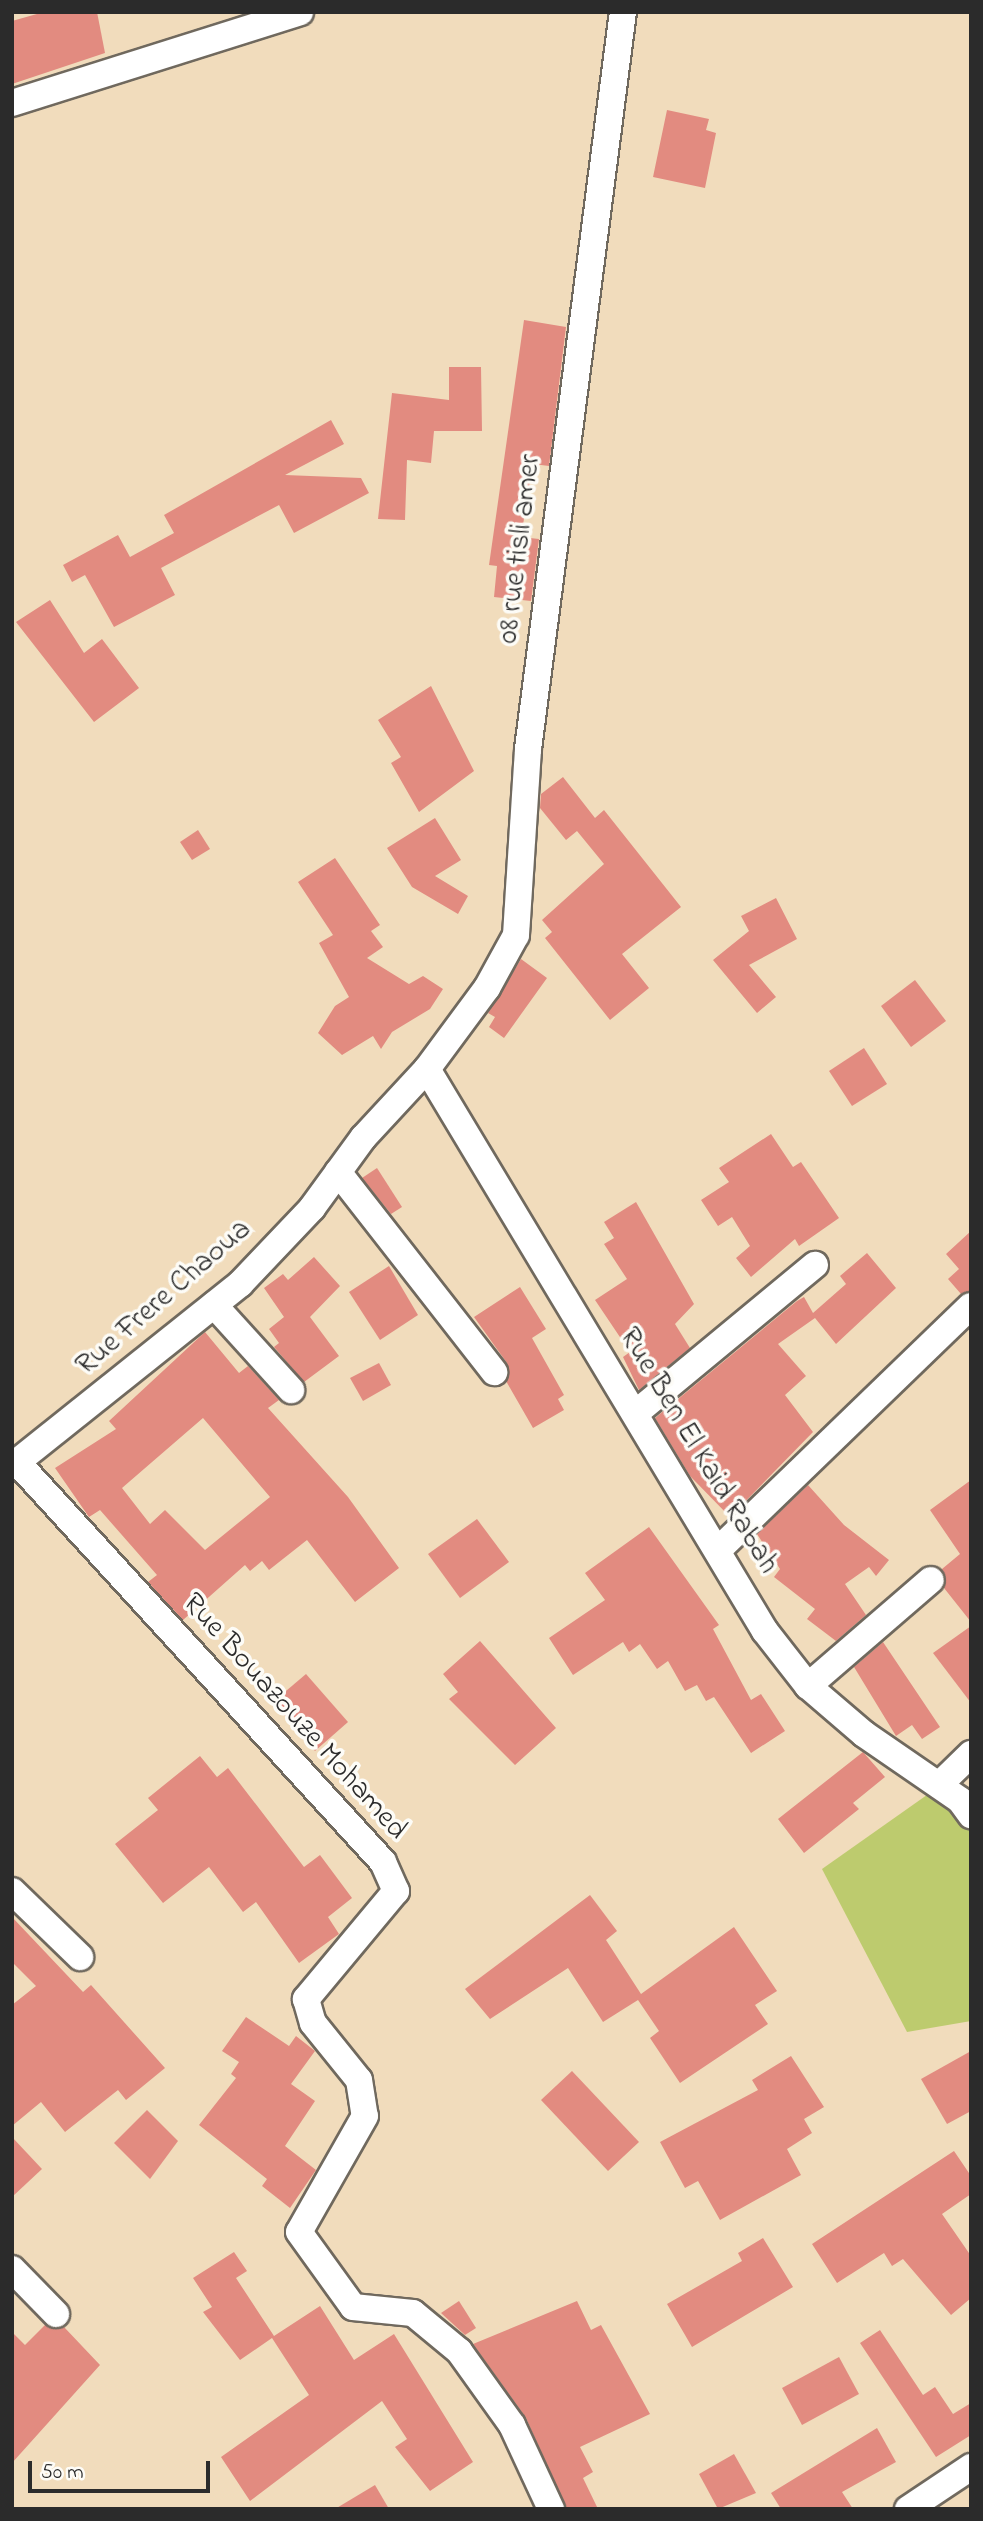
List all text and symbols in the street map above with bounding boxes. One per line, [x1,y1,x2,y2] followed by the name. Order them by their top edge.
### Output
[491,453,549,645] street label: 08 rue tisli amer
[69,1212,259,1384] street label: Rue Frere Chaoua
[610,1321,786,1581] street label: Rue Ben El Kaid Rabah
[174,1586,414,1848] street label: Rue Bouazouze Mohamed
[32,2448,214,2492] scale bar
[41,2458,84,2488] text: 50 m

